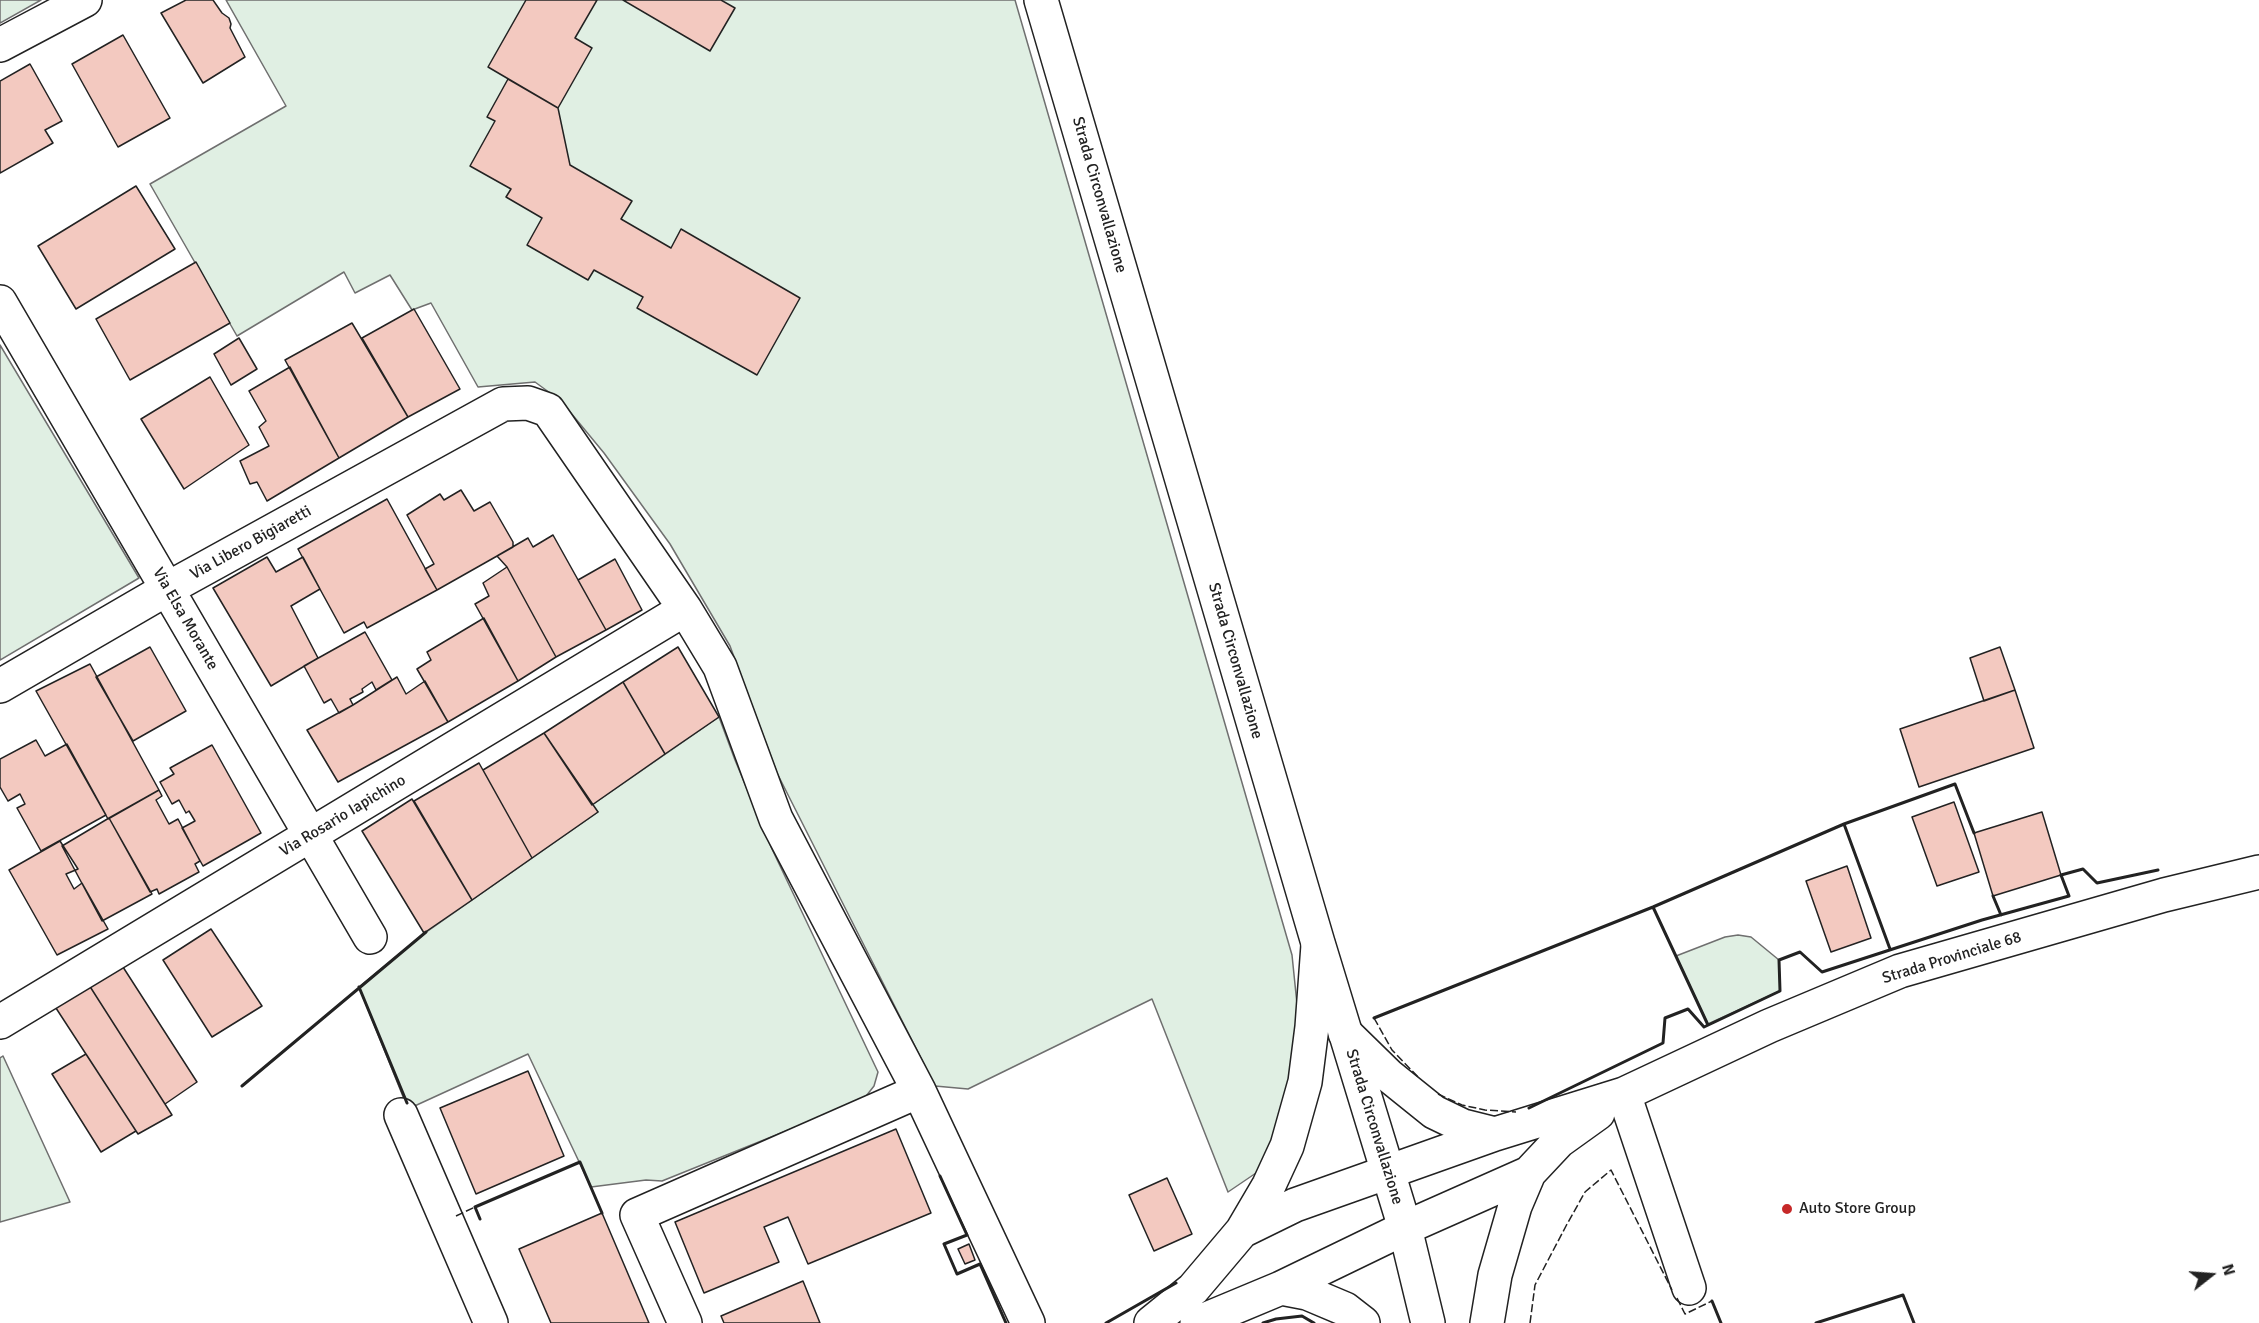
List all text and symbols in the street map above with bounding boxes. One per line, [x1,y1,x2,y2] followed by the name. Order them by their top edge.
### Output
[1068,115,1130,275] street label: Strada Circonvallazione
[187,502,315,584] street label: Via Libero Bigiaretti
[148,564,222,674] street label: Via Elsa Morante
[1204,581,1266,741] street label: Strada Circonvallazione
[277,771,409,861] street label: Via Rosario Iapichino
[1880,928,2024,988] street label: Strada Provinciale 68
[1341,1047,1407,1207] street label: Strada Circonvallazione
[1799,1199,1916,1219] place label: Auto Store Group
[1780,1202,1794,1216] marker: Auto Store Group
[2181,1245,2241,1305] north arrow
[2217,1261,2239,1278] text: N

